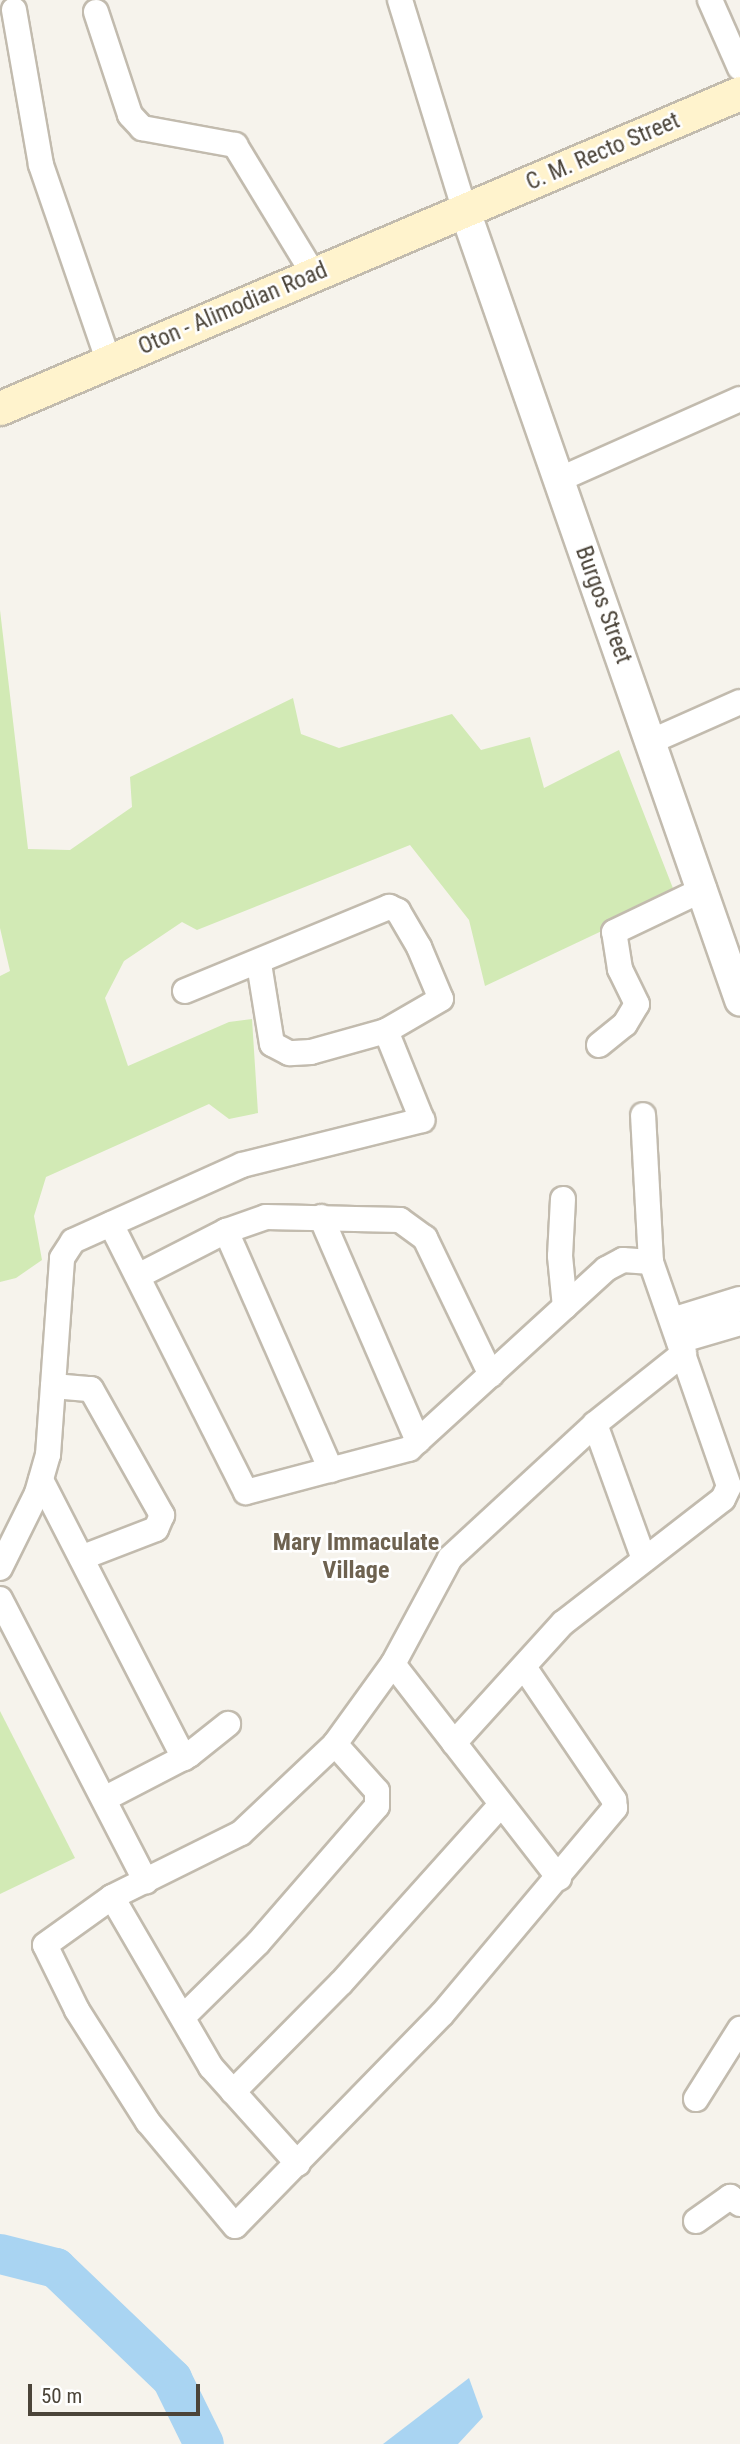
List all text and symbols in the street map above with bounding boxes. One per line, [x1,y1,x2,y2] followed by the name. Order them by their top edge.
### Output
[522,107,684,197] street label: C. M. Recto Street
[134,257,332,361] street label: Oton - Alimodian Road
[569,542,637,668] street label: Burgos Street
[273,1529,439,1585] district label: Mary Immaculate Village
[32,2370,203,2414] scale bar
[41,2384,82,2408] text: 50 m

